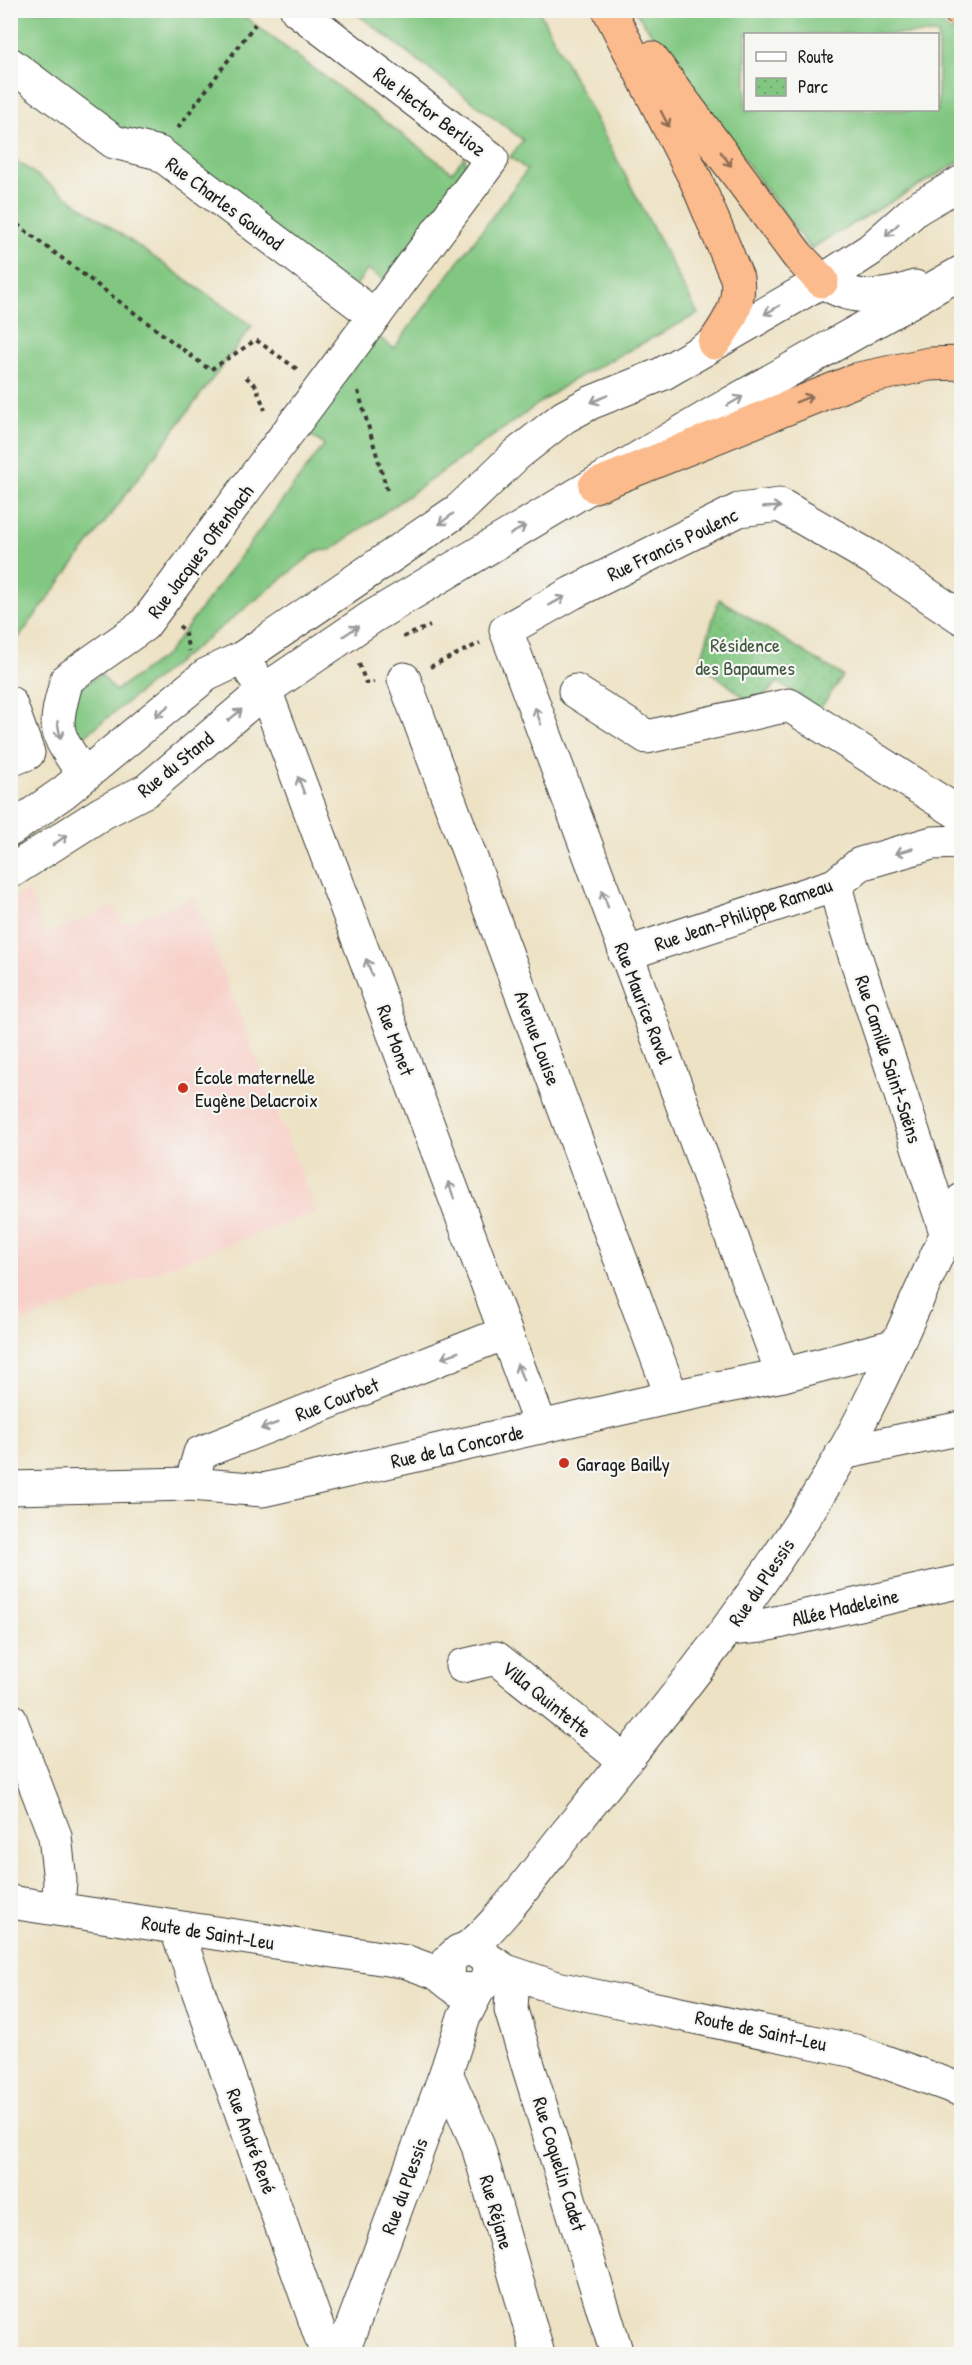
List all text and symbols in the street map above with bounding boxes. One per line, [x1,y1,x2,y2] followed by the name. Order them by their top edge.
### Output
[744,33,939,111] legend
[798,44,834,69] text: Route
[368,60,492,162] street label: Rue Hector Berlioz
[798,74,828,99] text: Parc
[659,109,671,127] one-way arrow
[161,150,289,256] street label: Rue Charles Gounod
[720,150,732,166] one-way arrow
[885,222,900,237] one-way arrow
[764,304,781,316] one-way arrow
[794,393,813,404] one-way arrow
[590,394,608,405] one-way arrow
[726,395,743,407] one-way arrow
[141,479,259,623] street label: Rue Jacques Offenbach
[602,501,742,587] street label: Rue Francis Poulenc
[762,501,781,513] one-way arrow
[439,512,455,525] one-way arrow
[509,524,526,536] one-way arrow
[548,595,565,607] one-way arrow
[343,625,359,637] one-way arrow
[695,631,795,681] park label: Résidence des Bapaumes
[155,704,170,718] one-way arrow
[531,707,542,726] one-way arrow
[227,709,243,722] one-way arrow
[54,720,65,739] one-way arrow
[131,725,219,803] street label: Rue du Stand
[294,776,305,795] one-way arrow
[51,834,68,846] one-way arrow
[895,846,914,857] one-way arrow
[651,871,835,957] street label: Rue Jean-Philippe Rameau
[598,890,609,909] one-way arrow
[608,938,680,1068] street label: Rue Maurice Ravel
[362,959,373,977] one-way arrow
[849,972,929,1147] street label: Rue Camille Saint-Saëns
[508,987,568,1089] street label: Avenue Louise
[371,1001,422,1080] street label: Rue Monet
[195,1063,318,1113] place label: École maternelle Eugène Delacroix
[176,1081,190,1095] marker: École maternelle Eugène Delacroix
[445,1181,456,1199] one-way arrow
[442,1350,460,1361] one-way arrow
[514,1363,525,1382] one-way arrow
[291,1370,384,1427] street label: Rue Courbet
[388,1418,526,1474] street label: Rue de la Concorde
[260,1421,279,1432] one-way arrow
[576,1450,670,1477] place label: Garage Bailly
[557,1456,571,1470] marker: Garage Bailly
[722,1533,800,1631] street label: Rue du Plessis
[789,1582,901,1632] street label: Allée Madeleine
[497,1655,597,1743] street label: Villa Quintette
[140,1908,276,1956] street label: Route de Saint-Leu
[693,2003,829,2057] street label: Route de Saint-Leu
[220,2084,284,2198] street label: Rue André René
[527,2094,594,2235] street label: Rue Coquelin Cadet
[374,2134,434,2238] street label: Rue du Plessis
[474,2172,520,2252] street label: Rue Réjane

